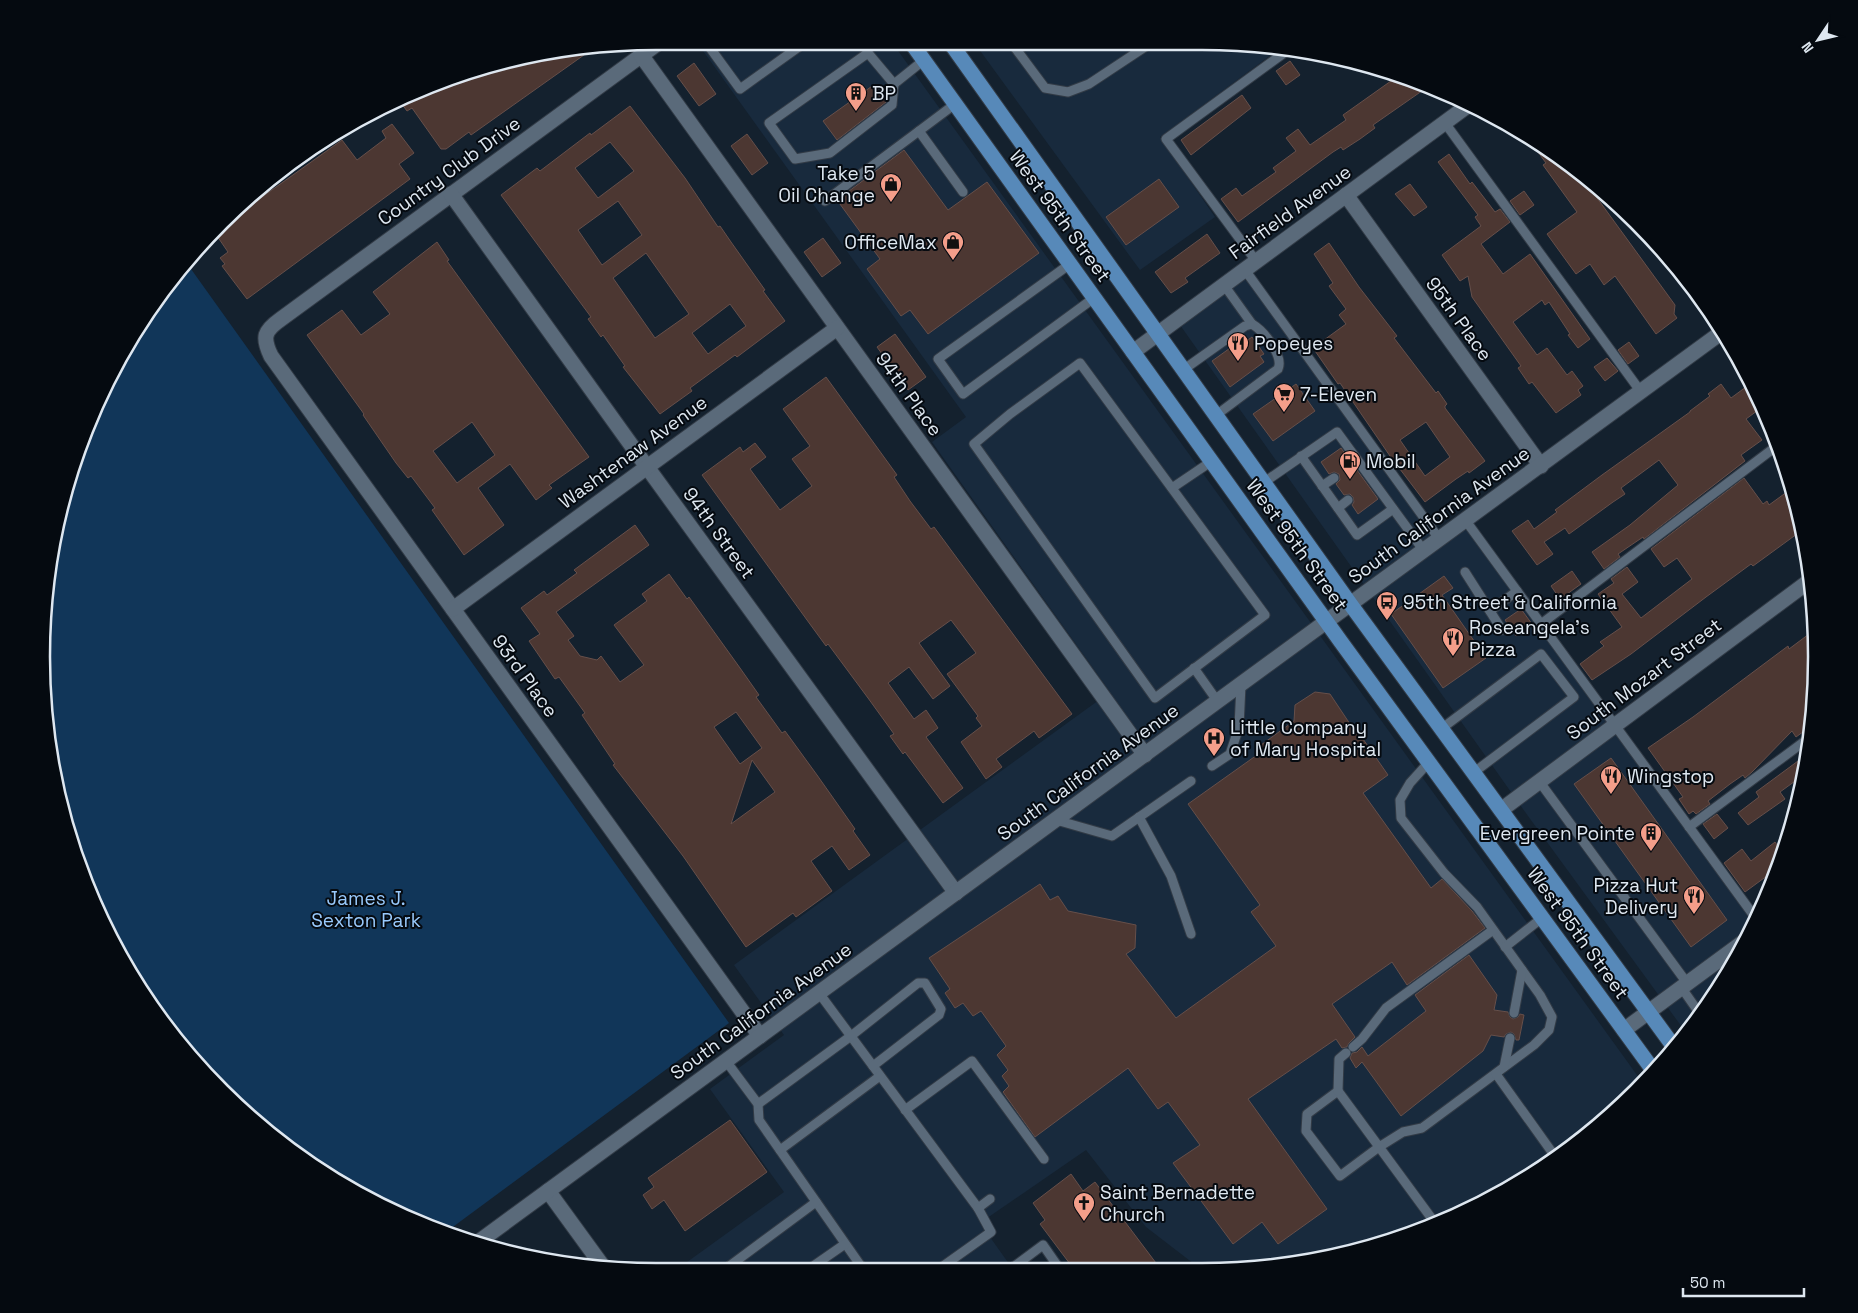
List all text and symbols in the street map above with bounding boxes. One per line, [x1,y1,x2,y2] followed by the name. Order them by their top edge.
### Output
[1793,15,1843,65] north arrow
[1797,38,1817,56] text: N
[844,81,868,112] building icon: BP
[872,81,896,106] place label: BP
[373,111,525,231] street label: Country Club Drive
[1004,145,1116,287] street label: West 95th Street
[1224,159,1356,265] street label: Fairfield Avenue
[778,161,875,208] place label: Take 5 Oil Change
[879,172,903,203] shop icon: Take 5 Oil Change
[844,230,937,255] place label: OfficeMax
[941,230,965,261] shop icon: OfficeMax
[1420,272,1498,366] street label: 95th Place
[1226,331,1250,362] restaurant icon: Popeyes
[1254,331,1333,356] place label: Popeyes
[870,347,948,441] street label: 94th Place
[1272,382,1296,413] supermarket icon: 7-Eleven
[1300,382,1377,407] place label: 7-Eleven
[554,390,712,514] street label: Washtenaw Avenue
[1343,441,1535,589] street label: South California Avenue
[1338,449,1362,480] fuel station icon: Mobil
[1366,449,1416,474] place label: Mobil
[1241,474,1353,616] street label: West 95th Street
[677,482,761,584] street label: 94th Street
[1375,590,1399,621] bus stop icon: 95th Street & California
[1403,590,1617,615] place label: 95th Street & California
[1562,613,1726,745] street label: South Mozart Street
[1469,615,1590,662] place label: Roseangela's Pizza
[1441,626,1465,657] restaurant icon: Roseangela's Pizza
[487,630,563,722] street label: 93rd Place
[992,698,1184,846] street label: South California Avenue
[1230,715,1381,762] place label: Little Company of Mary Hospital
[1202,726,1226,757] hospital icon: Little Company of Mary Hospital
[1599,764,1623,795] restaurant icon: Wingstop
[1627,764,1714,789] place label: Wingstop
[1480,821,1635,846] place label: Evergreen Pointe
[1639,821,1663,852] building icon: Evergreen Pointe
[1522,862,1634,1004] street label: West 95th Street
[1594,873,1678,920] place label: Pizza Hut Delivery
[1682,884,1706,915] restaurant icon: Pizza Hut Delivery
[311,886,421,933] park label: James J. Sexton Park
[665,937,857,1085] street label: South California Avenue
[1100,1180,1255,1227] place label: Saint Bernadette Church
[1072,1191,1096,1222] church icon: Saint Bernadette Church
[1683,1266,1804,1298] scale bar
[1690,1273,1725,1292] text: 50 m

